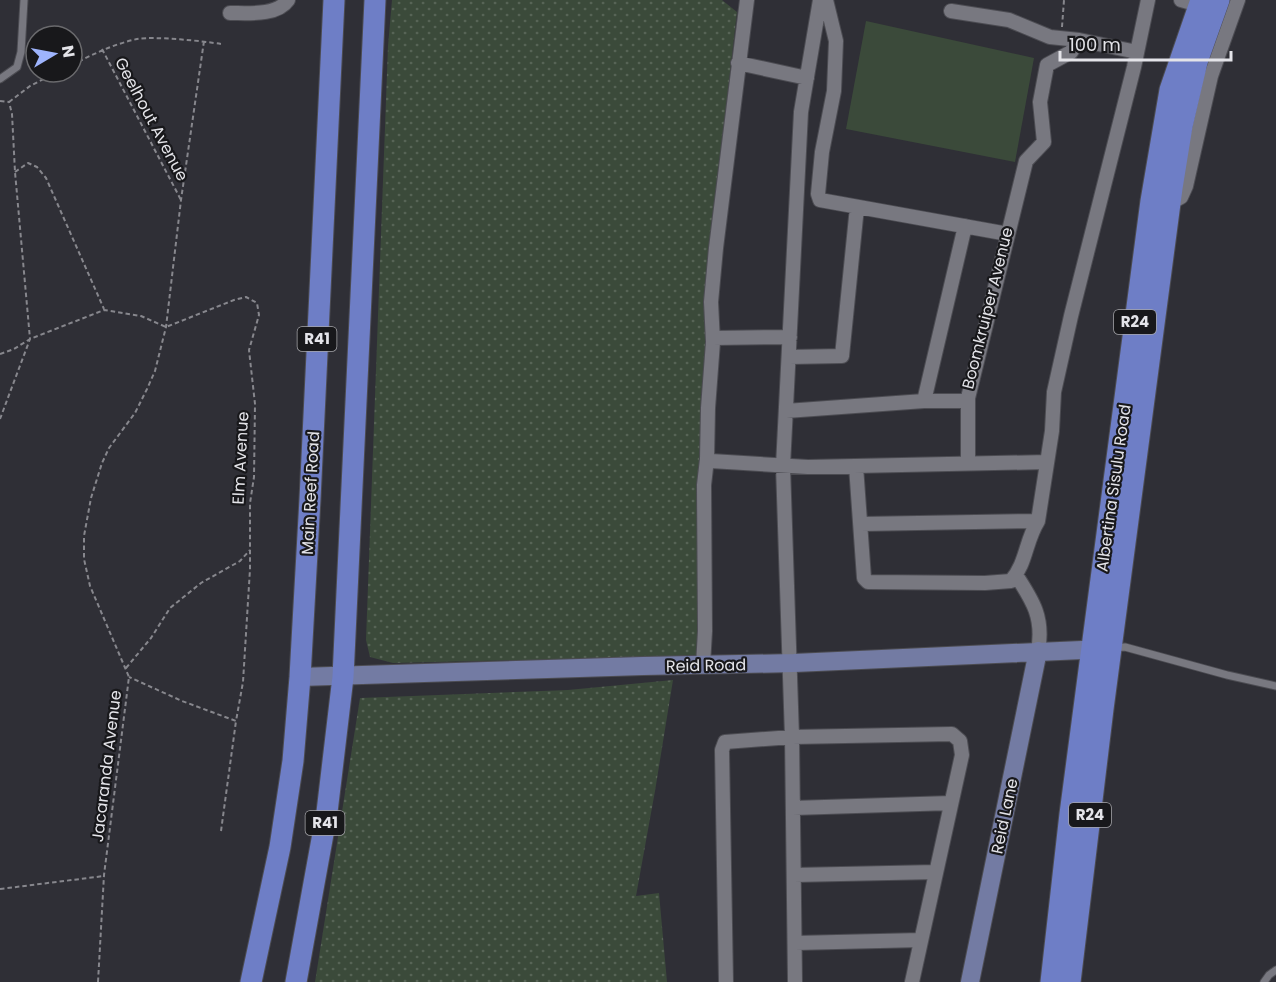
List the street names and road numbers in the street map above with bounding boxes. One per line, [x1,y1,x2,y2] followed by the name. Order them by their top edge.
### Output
[109,53,194,185] street label: Geelhout Avenue
[956,225,1019,392] street label: Boomkruiper Avenue
[1114,310,1156,334] road number: R24
[298,327,336,351] road number: R41
[1090,403,1137,573] street label: Albertina Sisulu Road
[227,411,254,505] street label: Elm Avenue
[296,431,325,555] street label: Main Reef Road
[666,653,746,678] street label: Reid Road
[86,689,127,843] street label: Jacaranda Avenue
[985,776,1024,856] street label: Reid Lane
[1069,803,1111,827] road number: R24
[306,811,344,835] road number: R41

